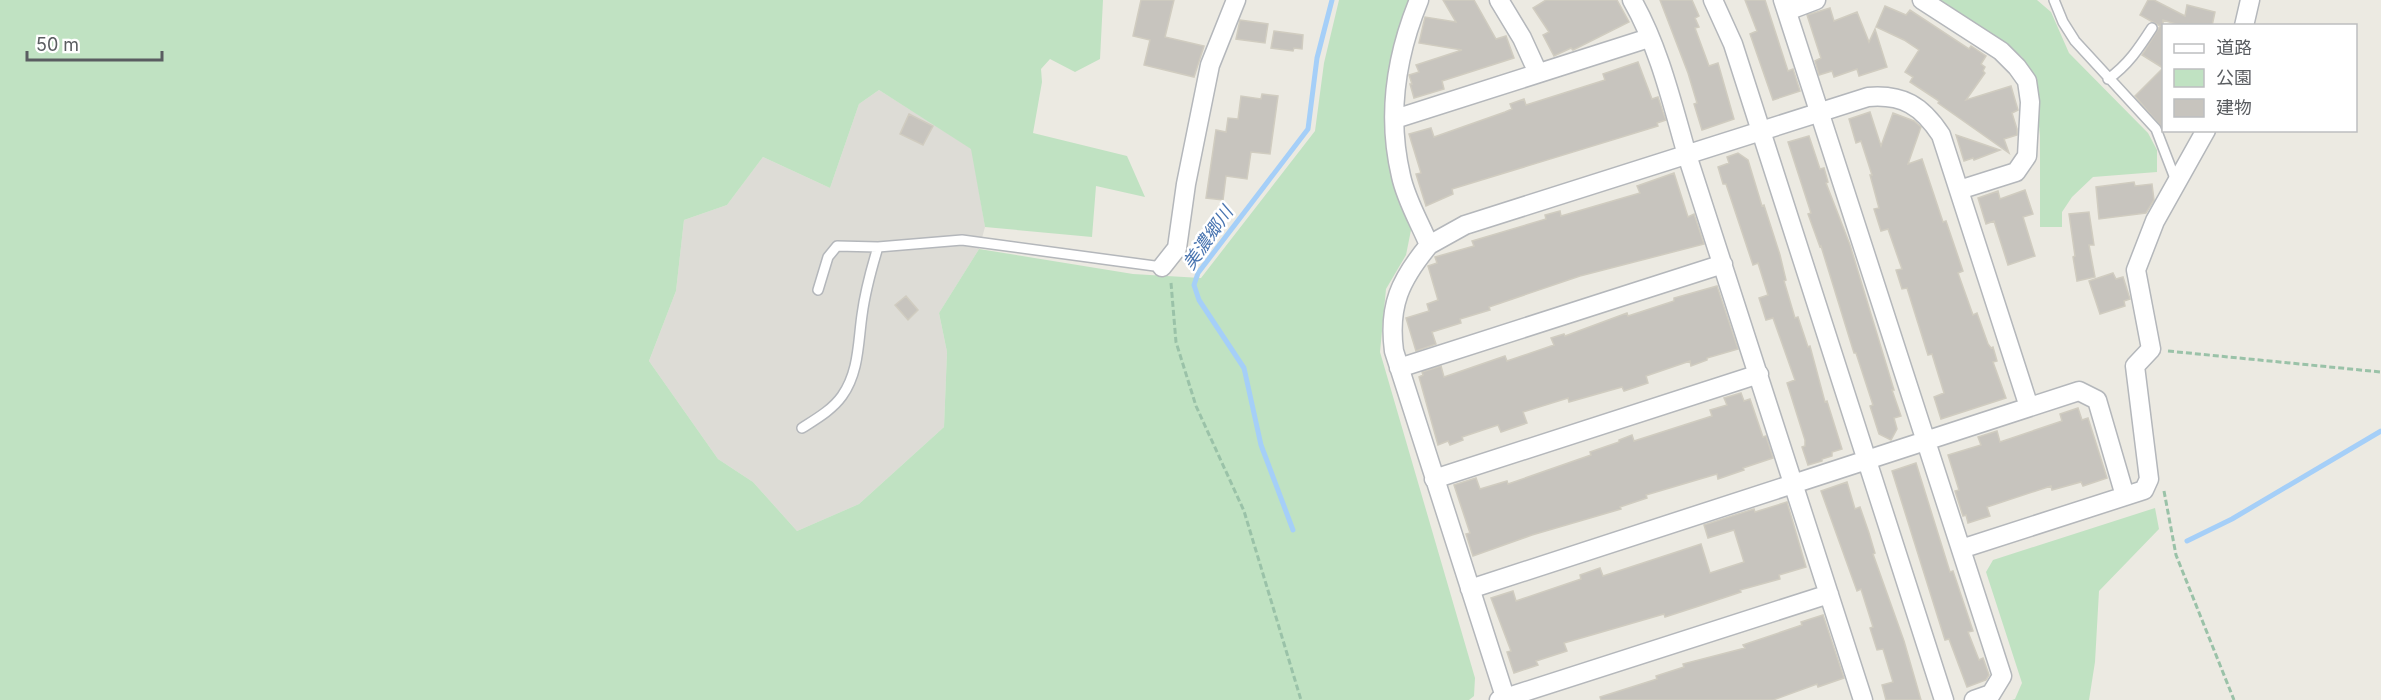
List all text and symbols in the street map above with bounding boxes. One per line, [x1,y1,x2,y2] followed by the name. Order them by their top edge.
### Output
[27,24,162,62] scale bar
[2162,24,2357,132] legend
[36,34,79,55] text: 50 m
[2216,37,2252,58] text: 道路
[2216,67,2252,88] text: 公園
[2216,97,2252,118] text: 建物
[1178,201,1238,273] water label: 美濃郷川

